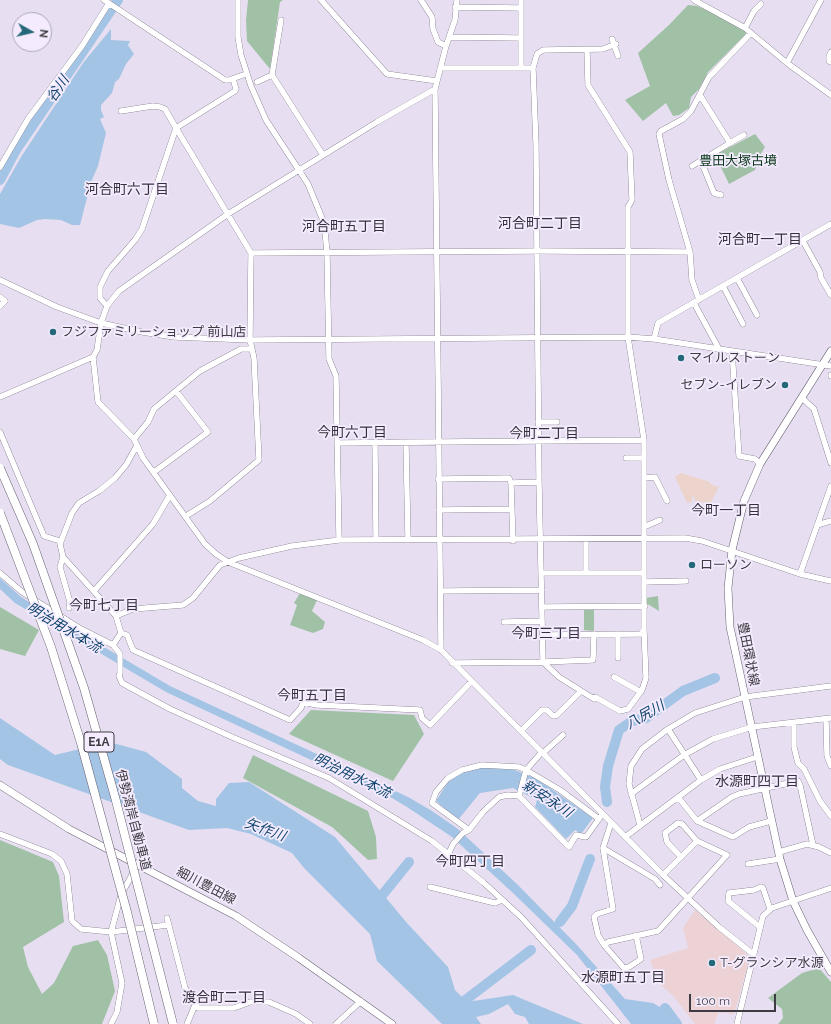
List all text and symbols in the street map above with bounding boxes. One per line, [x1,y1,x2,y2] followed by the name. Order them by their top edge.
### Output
[12,12,52,52] north arrow
[36,29,50,39] text: N
[43,73,73,105] water label: 谷川
[699,153,777,169] park label: 豊田大塚古墳
[85,182,169,198] district label: 河合町六丁目
[498,216,582,232] district label: 河合町二丁目
[302,219,386,235] district label: 河合町五丁目
[718,232,802,248] district label: 河合町一丁目
[61,324,246,340] place label: フジファミリーショップ 前山店
[48,327,58,337] marker: フジファミリーショップ 前山店
[689,350,780,366] place label: マイルストーン
[676,353,686,363] marker: マイルストーン
[681,377,777,393] place label: セブン-イレブン
[780,380,790,390] marker: セブン-イレブン
[317,425,387,441] district label: 今町六丁目
[509,426,579,442] district label: 今町二丁目
[691,503,761,519] district label: 今町一丁目
[700,557,752,573] place label: ローソン
[687,560,697,570] marker: ローソン
[69,598,139,614] district label: 今町七丁目
[24,599,104,657] water label: 明治用水本流
[734,621,762,687] street label: 豊田環状線
[511,626,581,642] district label: 今町三丁目
[277,688,347,704] district label: 今町五丁目
[623,697,667,733] water label: 八尻川
[84,732,114,752] road number: E1A
[311,750,393,802] water label: 明治用水本流
[112,768,154,872] street label: 伊勢湾岸自動車道
[715,774,799,790] district label: 水源町四丁目
[519,777,575,821] water label: 新安永川
[242,815,288,845] water label: 矢作川
[435,854,505,870] district label: 今町四丁目
[174,864,238,908] street label: 細川豊田線
[720,955,824,971] place label: T-グランシア水源
[707,958,717,968] marker: T-グランシア水源
[581,970,665,986] district label: 水源町五丁目
[691,986,778,1012] scale bar
[182,990,266,1006] district label: 渡合町二丁目
[696,994,730,1008] text: 100 m

